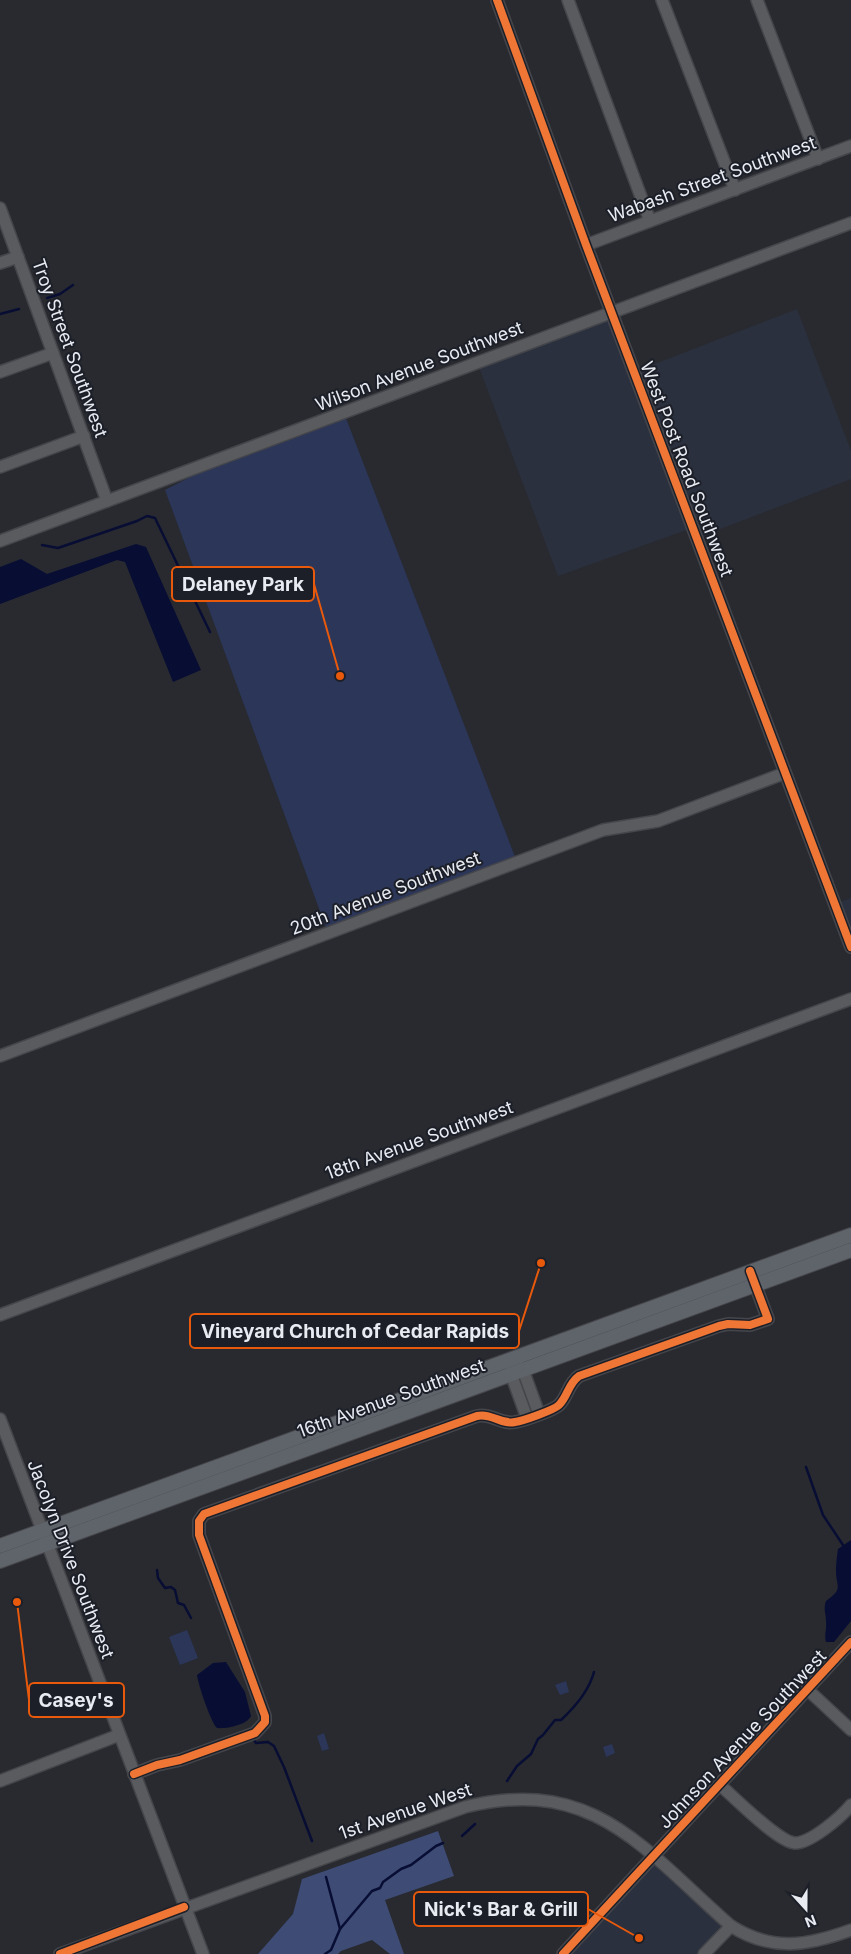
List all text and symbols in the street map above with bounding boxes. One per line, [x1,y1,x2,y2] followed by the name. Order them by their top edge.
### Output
[605,132,819,226] street label: Wabash Street Southwest
[28,256,112,440] street label: Troy Street Southwest
[312,317,526,415] street label: Wilson Avenue Southwest
[636,358,738,580] street label: West Post Road Southwest
[172,567,314,601] callout: Delaney Park
[182,573,304,596] text: Delaney Park
[287,847,483,939] street label: 20th Avenue Southwest
[322,1096,516,1184] street label: 18th Avenue Southwest
[190,1314,519,1348] callout: Vineyard Church of Cedar Rapids
[201,1320,509,1343] text: Vineyard Church of Cedar Rapids
[294,1354,488,1442] street label: 16th Avenue Southwest
[23,1457,119,1661] street label: Jacolyn Drive Southwest
[654,1645,830,1833] street label: Johnson Avenue Southwest
[29,1683,124,1717] callout: Casey's
[38,1689,114,1712] text: Casey's
[336,1778,474,1844] street label: 1st Avenue West
[781,1884,831,1934] north arrow
[414,1892,588,1926] callout: Nick's Bar & Grill
[424,1898,578,1921] text: Nick's Bar & Grill
[803,1912,819,1931] text: N

